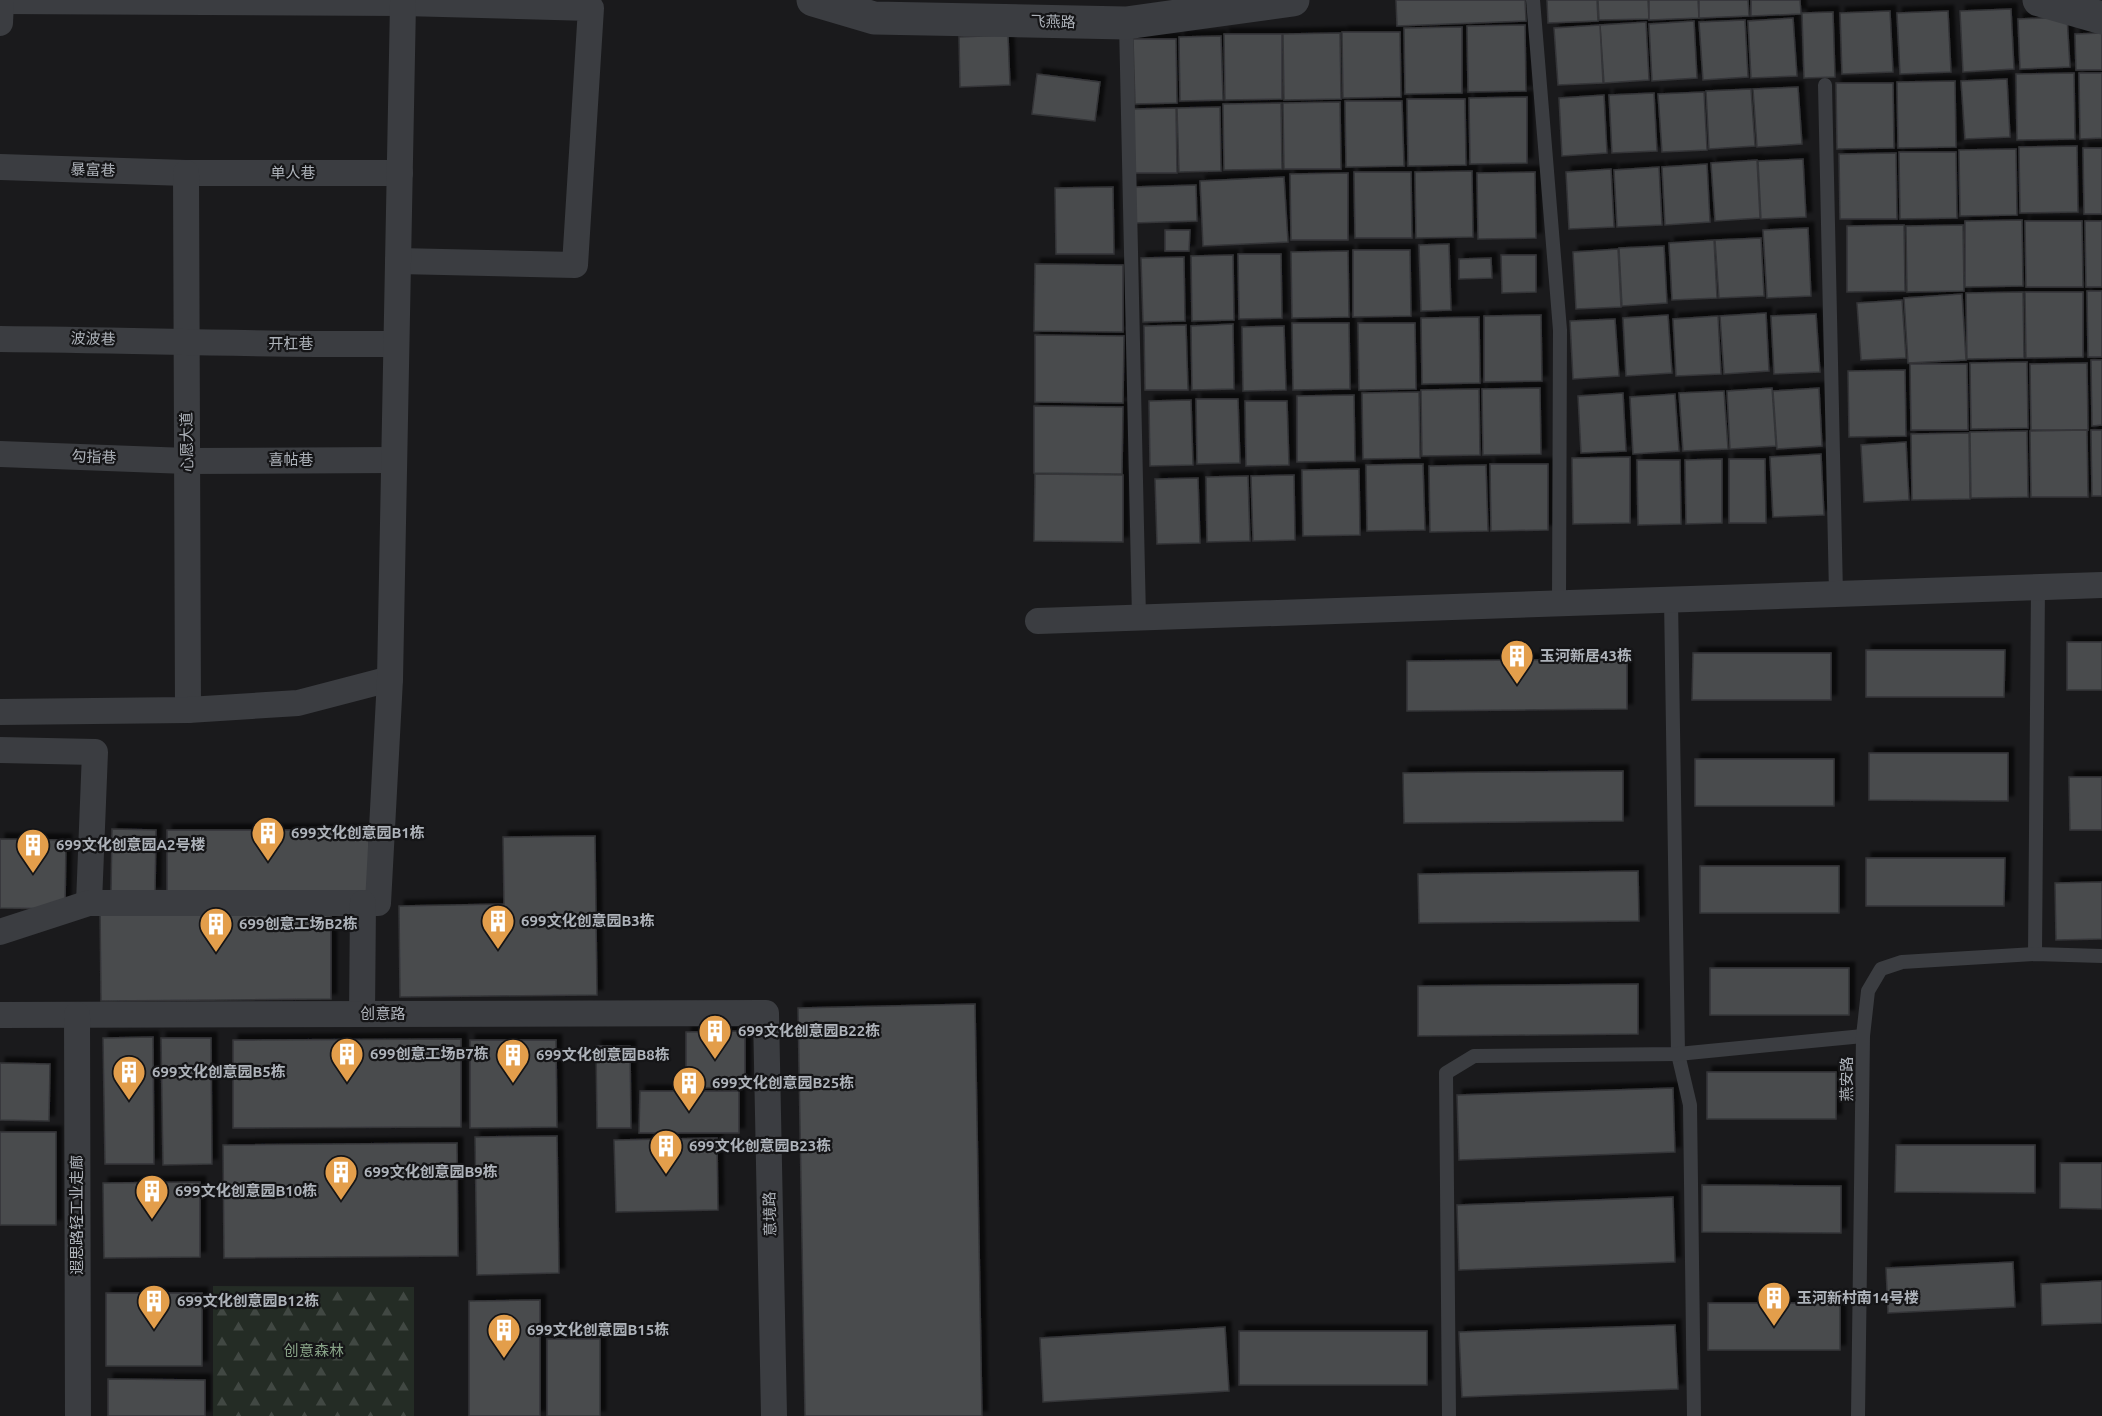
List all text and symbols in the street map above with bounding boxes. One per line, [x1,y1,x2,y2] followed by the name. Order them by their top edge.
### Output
[1030,13,1076,30] street label: 飞燕路
[70,160,116,179] street label: 暴富巷
[270,164,316,181] street label: 单人巷
[70,330,116,347] street label: 波波巷
[268,335,314,352] street label: 开杠巷
[177,412,196,472] street label: 心愿大道
[71,447,117,466] street label: 勾指巷
[268,451,314,468] street label: 喜帖巷
[1499,638,1535,685] building icon: 玉河新居43栋
[1540,647,1632,664] place label: 玉河新居43栋
[250,815,286,862] building icon: 699文化创意园B1栋
[291,824,425,841] place label: 699文化创意园B1栋
[15,827,51,874] building icon: 699文化创意园A2号楼
[56,836,205,853] place label: 699文化创意园A2号楼
[480,903,516,950] building icon: 699文化创意园B3栋
[198,906,234,953] building icon: 699创意工场B2栋
[521,912,655,929] place label: 699文化创意园B3栋
[239,915,358,932] place label: 699创意工场B2栋
[360,1005,406,1022] street label: 创意路
[697,1013,733,1060] building icon: 699文化创意园B22栋
[738,1022,880,1039] place label: 699文化创意园B22栋
[329,1036,365,1083] building icon: 699创意工场B7栋
[495,1037,531,1084] building icon: 699文化创意园B8栋
[370,1045,489,1062] place label: 699创意工场B7栋
[536,1046,670,1063] place label: 699文化创意园B8栋
[111,1054,147,1101] building icon: 699文化创意园B5栋
[1838,1056,1855,1102] street label: 燕安路
[152,1063,286,1080] place label: 699文化创意园B5栋
[671,1065,707,1112] building icon: 699文化创意园B25栋
[712,1074,854,1091] place label: 699文化创意园B25栋
[648,1128,684,1175] building icon: 699文化创意园B23栋
[689,1137,831,1154] place label: 699文化创意园B23栋
[323,1154,359,1201] building icon: 699文化创意园B9栋
[68,1155,85,1275] street label: 遐思路轻工业走廊
[364,1163,498,1180] place label: 699文化创意园B9栋
[134,1173,170,1220] building icon: 699文化创意园B10栋
[175,1182,317,1199] place label: 699文化创意园B10栋
[761,1191,778,1237] street label: 意境路
[1756,1280,1792,1327] building icon: 玉河新村南14号楼
[136,1283,172,1330] building icon: 699文化创意园B12栋
[1797,1289,1919,1306] place label: 玉河新村南14号楼
[177,1292,319,1309] place label: 699文化创意园B12栋
[486,1312,522,1359] building icon: 699文化创意园B15栋
[527,1321,669,1338] place label: 699文化创意园B15栋
[284,1342,344,1359] park label: 创意森林

